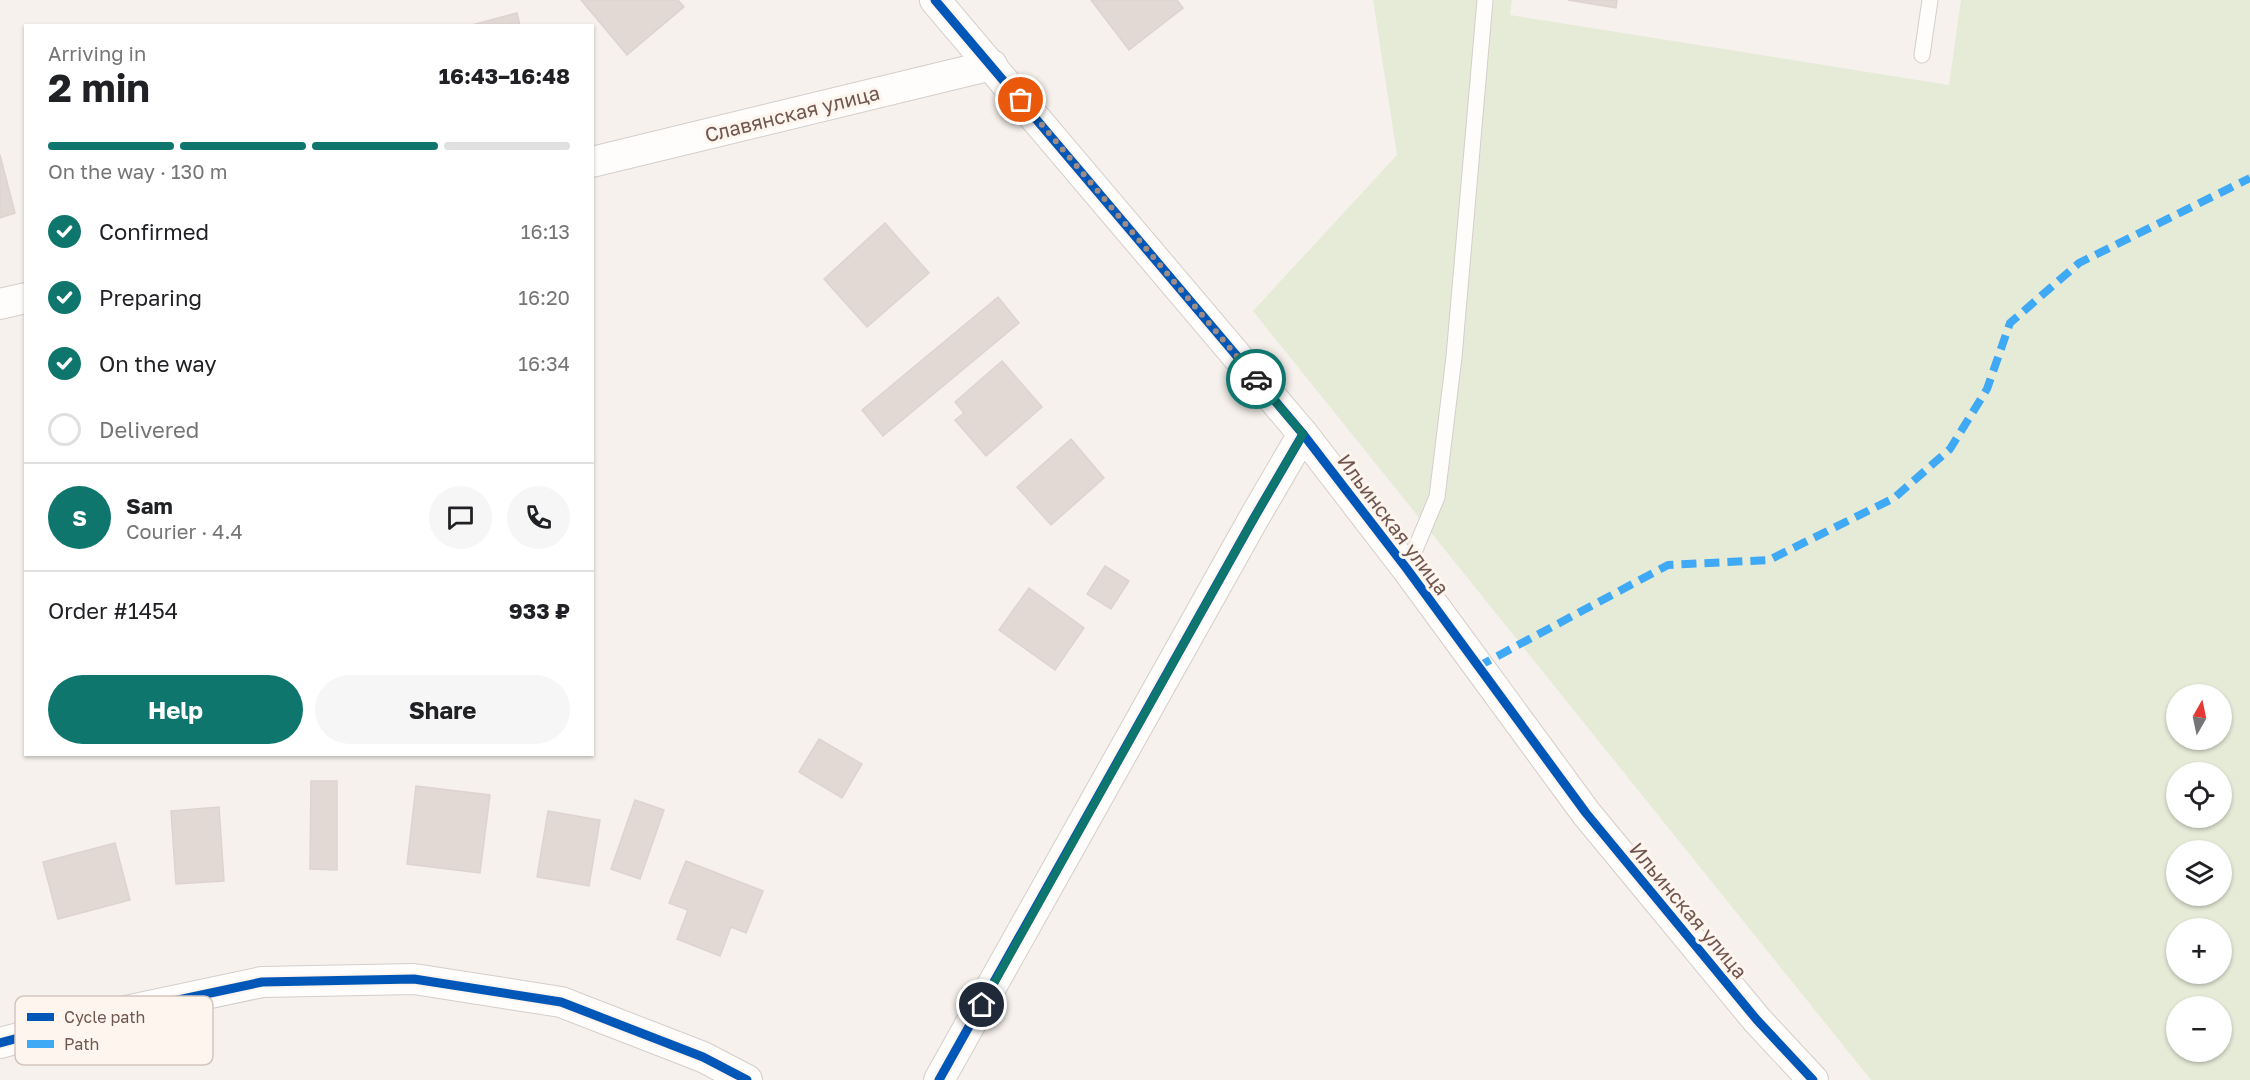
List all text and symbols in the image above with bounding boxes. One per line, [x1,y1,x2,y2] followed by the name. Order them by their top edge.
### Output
[48,41,146,65] text: Arriving in
[439,62,570,89] text: 16:43–16:48
[48,64,150,111] text: 2 min
[995,74,1046,125] pin
[702,80,882,146] street label: Славянская улица
[1004,83,1037,116] icon: bag
[48,159,227,183] text: On the way · 130 m
[48,215,81,248] icon: check
[99,218,209,245] text: Confirmed
[521,219,570,243] text: 16:13
[48,281,81,314] icon: check
[99,284,202,311] text: Preparing
[518,285,570,309] text: 16:20
[48,347,81,380] icon: check
[1226,349,1286,409] courier
[99,350,217,377] text: On the way
[518,351,570,375] text: 16:34
[1240,363,1273,396] icon: car
[99,416,199,443] text: Delivered
[1333,449,1455,599] street label: Ильинская улица
[429,486,492,549] button: chat
[507,486,570,549] button: phone
[126,492,173,519] text: Sam
[72,504,87,531] text: S
[126,519,243,543] text: Courier · 4.4
[48,597,178,624] text: Order #1454
[509,597,570,624] text: 933 ₽
[48,675,303,744] button: Help
[315,675,570,744] button: Share
[2166,684,2232,750] north arrow
[2166,684,2232,1062] map controls
[2166,762,2232,828] button: locate
[1625,837,1753,983] street label: Ильинская улица
[2166,840,2232,906] button: layers
[2166,918,2232,984] button: +
[956,979,1007,1030] pin
[965,988,998,1021] icon: home
[15,996,213,1065] legend
[2166,996,2232,1062] button: −
[64,1007,145,1027] text: Cycle path
[64,1034,99,1054] text: Path

